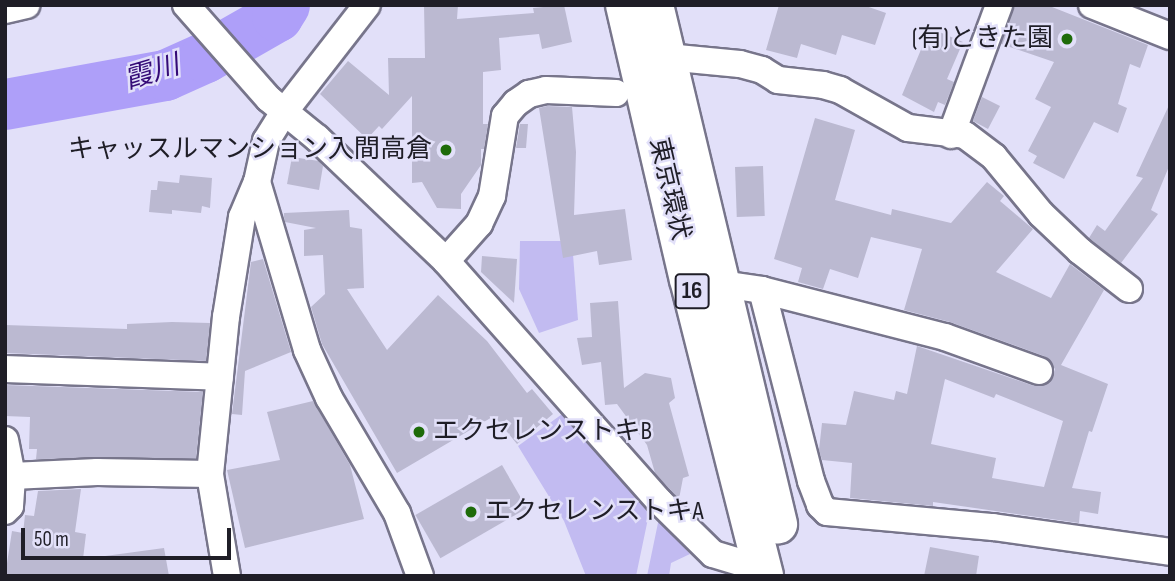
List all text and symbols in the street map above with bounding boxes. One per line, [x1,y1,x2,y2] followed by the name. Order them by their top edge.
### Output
[912,23,1053,55] place label: (有)ときた園
[1059,31,1075,47] marker: (有)ときた園
[120,49,184,97] water label: 霞川
[68,134,432,166] place label: キャッスルマンション入間高倉
[642,135,696,243] street label: 東京環状
[438,142,454,158] marker: キャッスルマンション入間高倉
[674,270,710,312] road number: 16
[433,416,653,448] place label: エクセレンストキB
[411,424,427,440] marker: エクセレンストキB
[485,496,704,528] place label: エクセレンストキA
[463,504,479,520] marker: エクセレンストキA
[24,514,234,558] scale bar
[34,527,69,552] text: 50 m

